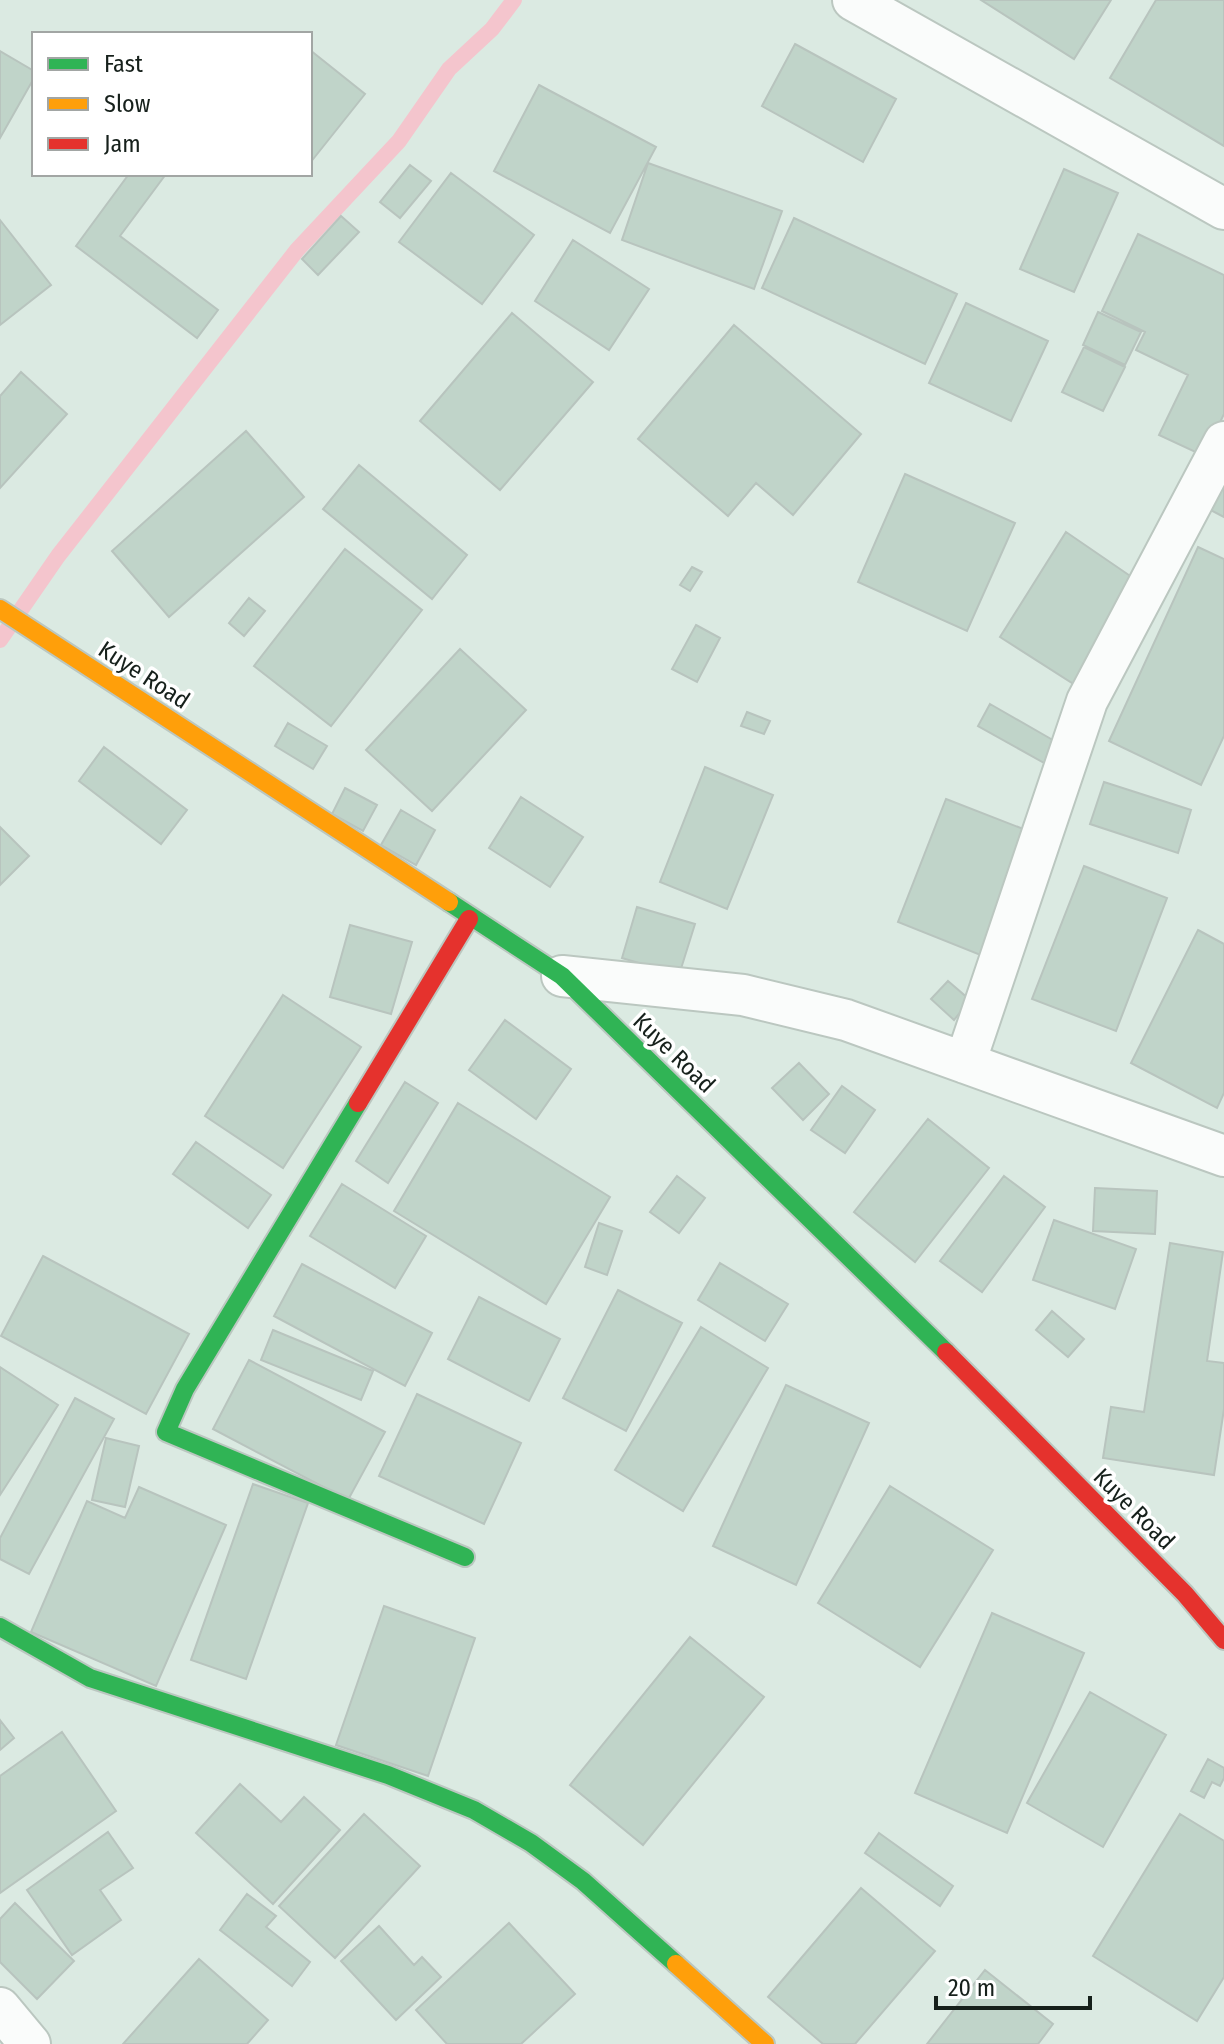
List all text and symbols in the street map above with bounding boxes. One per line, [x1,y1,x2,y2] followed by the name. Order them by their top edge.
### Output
[32,32,312,176] legend
[104,50,143,78] text: Fast
[104,90,151,118] text: Slow
[104,130,141,158] text: Jam
[93,635,195,715] street label: Kuye Road
[627,1007,721,1099] street label: Kuye Road
[1088,1463,1180,1555] street label: Kuye Road
[936,1960,1090,2010] scale bar
[948,1974,995,2002] text: 20 m

